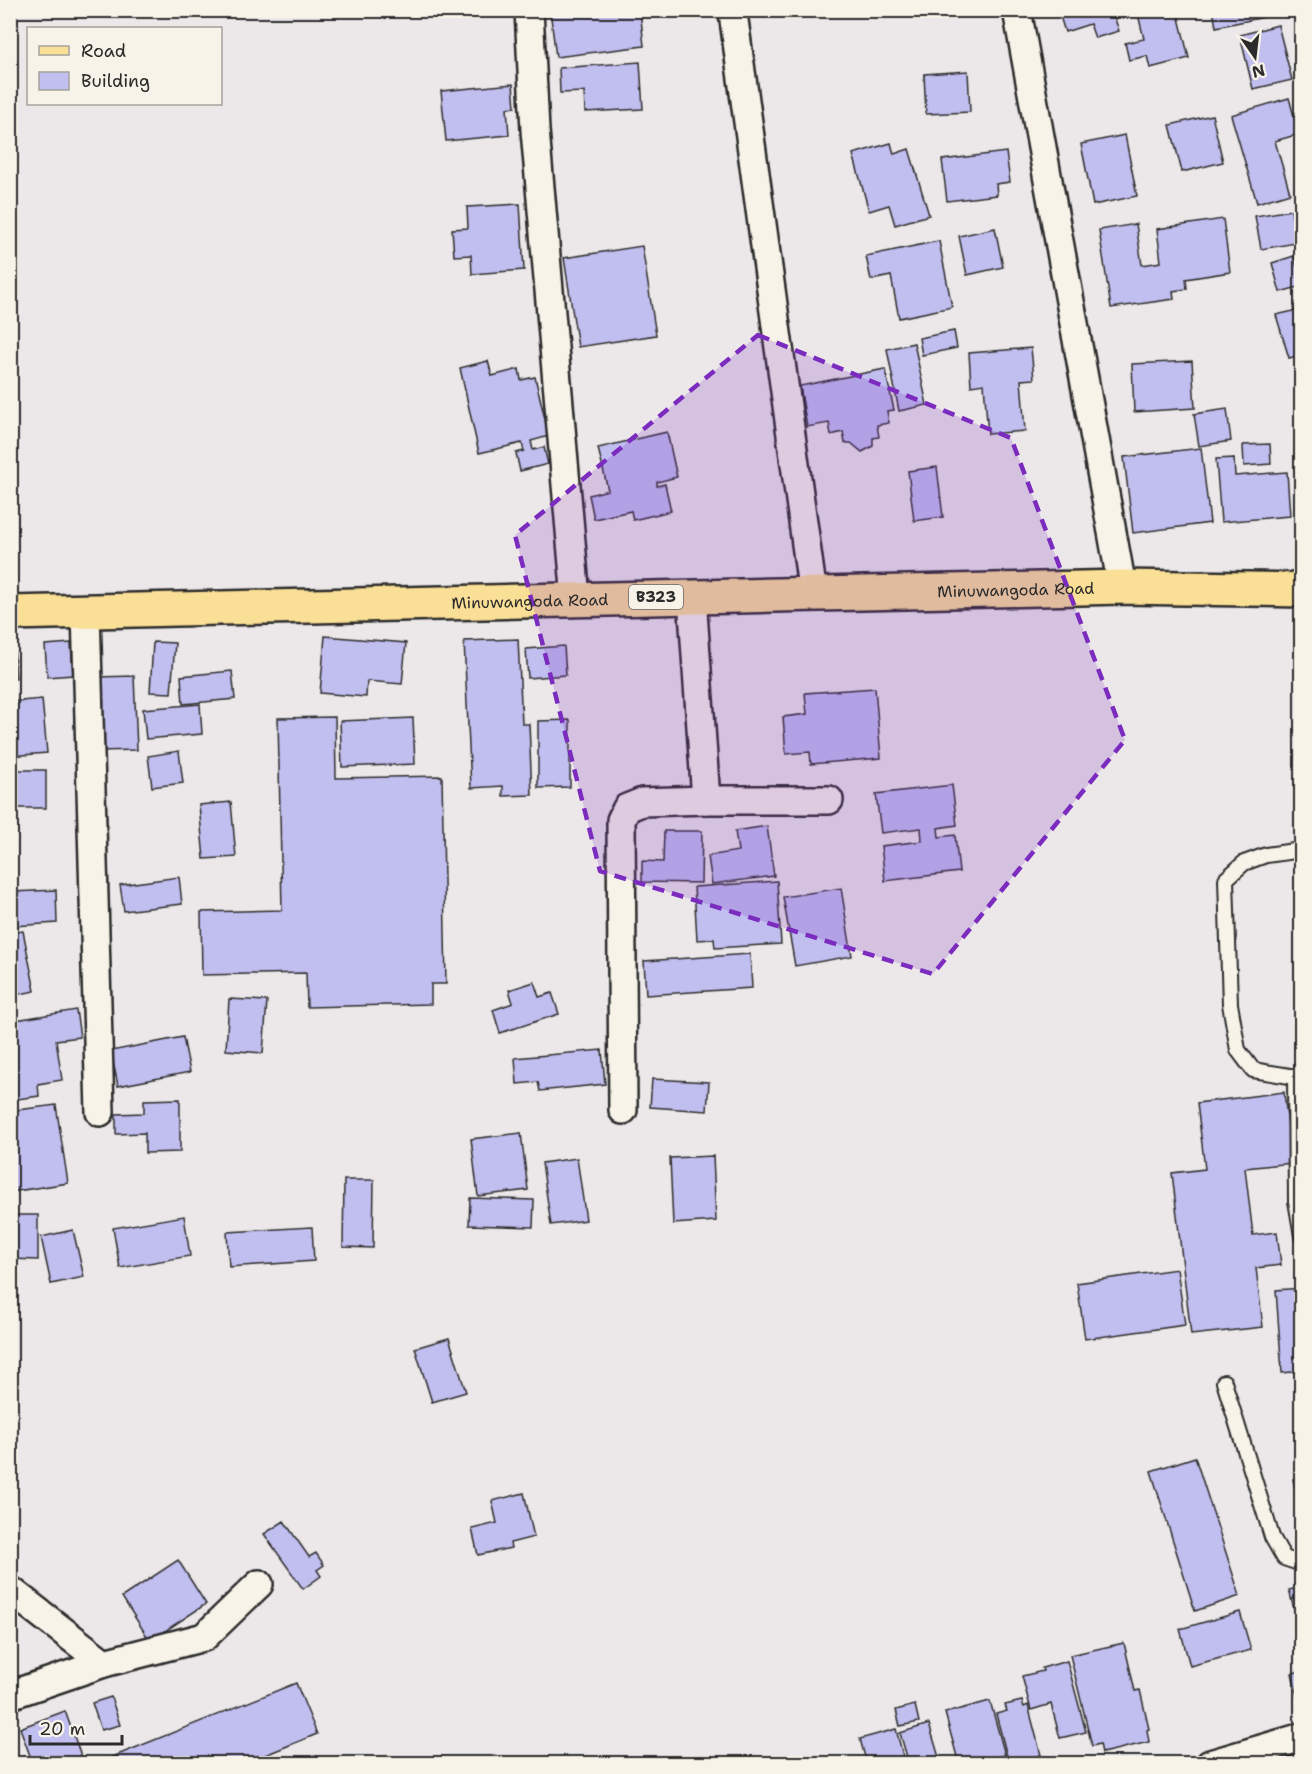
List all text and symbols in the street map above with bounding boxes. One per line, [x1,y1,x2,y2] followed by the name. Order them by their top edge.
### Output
[27,27,222,105] legend
[1225,27,1285,87] north arrow
[81,39,126,63] text: Road
[1250,59,1267,83] text: N
[81,69,150,93] text: Building
[937,578,1094,602] street label: Minuwangoda Road
[629,585,683,609] road number: B323
[451,589,609,614] street label: Minuwangoda Road
[30,1708,122,1746] scale bar
[39,1717,85,1741] text: 20 m

